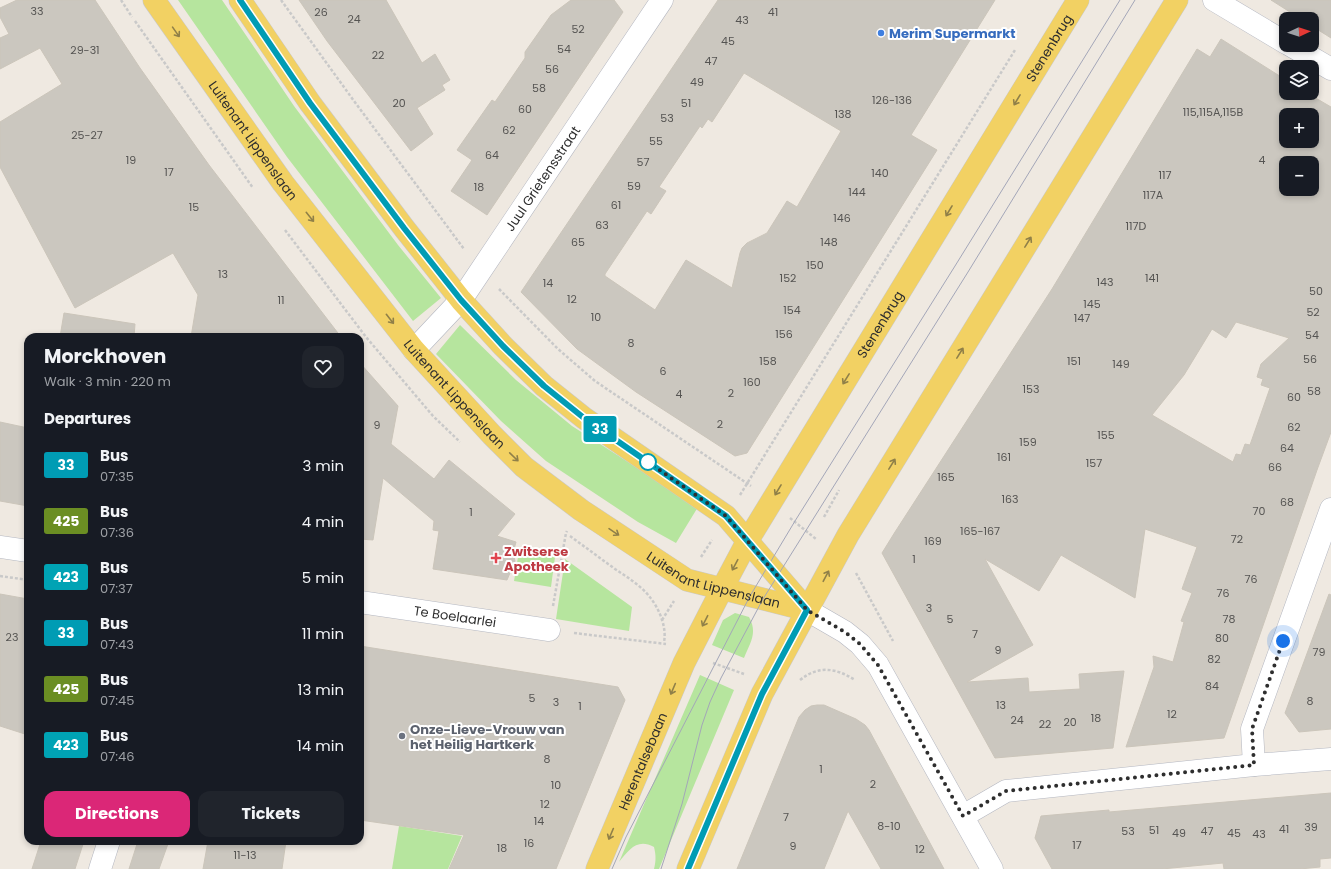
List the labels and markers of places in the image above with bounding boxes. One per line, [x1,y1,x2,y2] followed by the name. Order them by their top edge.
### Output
[889,24,1016,43] place label: Merim Supermarkt
[876,28,886,38] marker: Merim Supermarkt
[639,453,657,471] unlabelled marker
[504,542,569,576] place label: Zwitserse Apotheek
[491,553,501,563] marker: Zwitserse Apotheek
[410,720,565,754] place label: Onze-Lieve-Vrouw van het Heilig Hartkerk
[397,731,407,741] marker: Onze-Lieve-Vrouw van het Heilig Hartkerk

